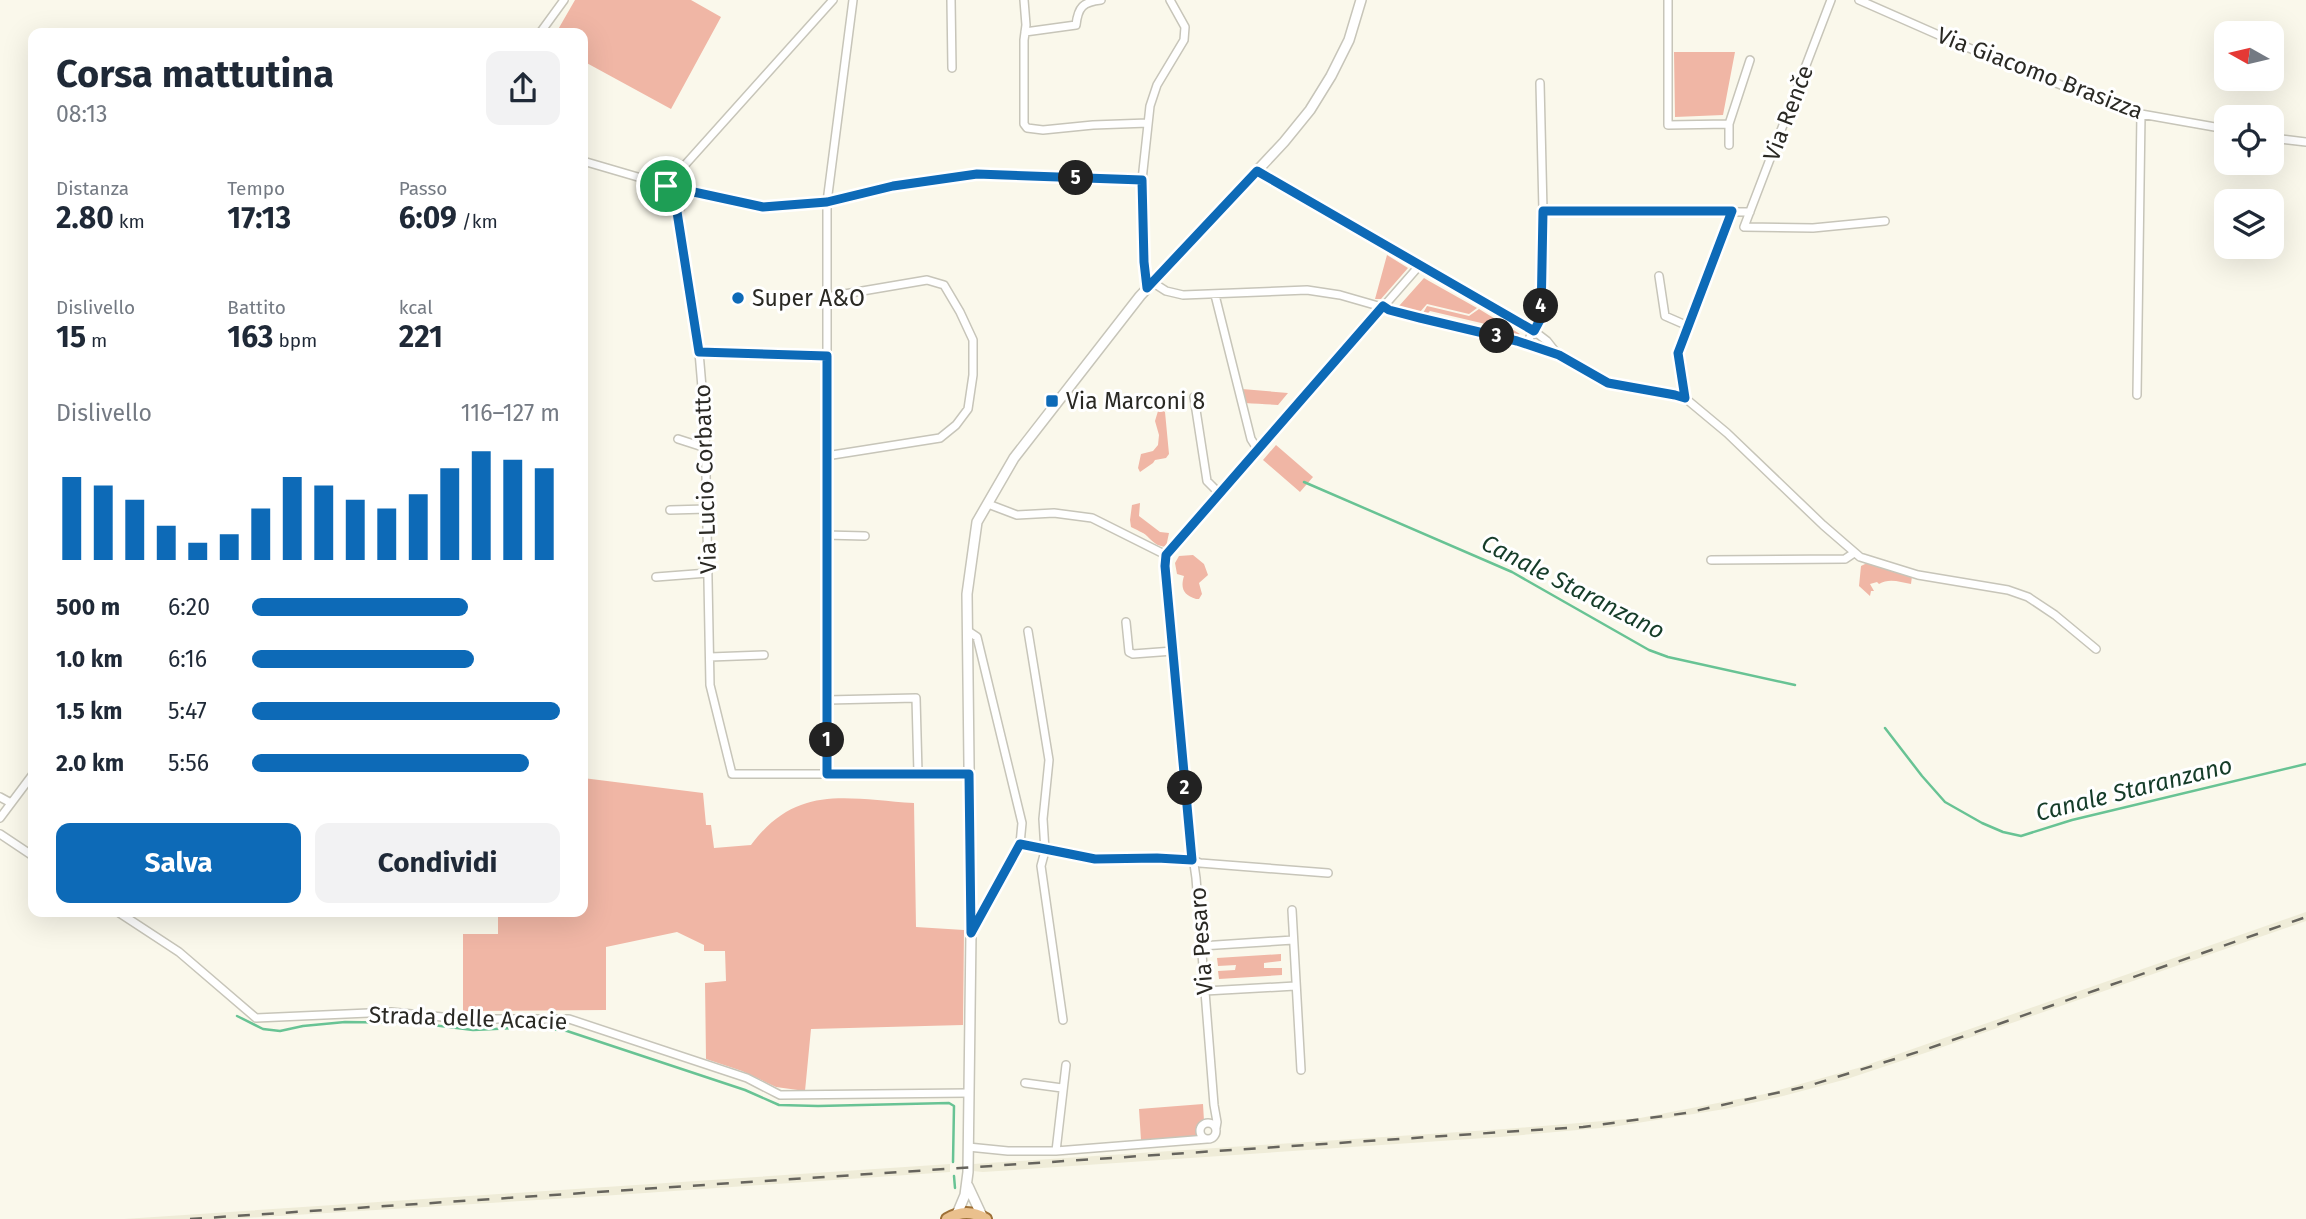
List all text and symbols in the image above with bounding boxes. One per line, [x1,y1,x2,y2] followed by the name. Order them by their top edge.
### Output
[1933,21,2147,125] street label: Via Giacomo Brasizza
[2214,21,2284,91] north arrow
[2214,21,2284,259] map controls
[56,51,334,97] text: Corsa mattutina
[486,51,560,125] button: share
[1757,61,1819,165] street label: Via Renče
[56,100,108,128] text: 08:13
[2214,105,2284,175] button: locate
[636,156,696,216] pin
[1058,160,1094,196] pin: 5
[1070,166,1081,189] text: 5
[647,167,685,205] icon: arrive
[56,177,129,200] text: Distanza
[227,177,285,200] text: Tempo
[399,177,447,200] text: Passo
[2214,189,2284,259] button: layers
[56,200,114,236] text: 2.80
[227,200,291,236] text: 17:13
[399,200,457,236] text: 6:09
[114,210,145,233] text: km
[457,210,498,233] text: /km
[752,284,865,312] place label: Super A&O
[1524,288,1558,324] pin: 4
[730,290,746,306] marker: Super A&O
[1535,294,1546,317] text: 4
[56,296,135,319] text: Dislivello
[227,296,286,319] text: Battito
[399,296,433,319] text: kcal
[1480,318,1514,354] pin: 3
[56,319,86,355] text: 15
[227,319,273,355] text: 163
[399,319,443,355] text: 221
[1492,324,1501,347] text: 3
[86,329,107,352] text: m
[273,329,317,352] text: bpm
[688,384,722,574] street label: Via Lucio Corbatto
[1066,387,1205,415] place label: Via Marconi 8
[1044,393,1060,409] marker: Via Marconi 8
[56,399,152,427] text: Dislivello
[461,399,560,427] text: 116–127 m
[1477,529,1669,645] water label: Canale Staranzano
[56,593,120,621] text: 500 m
[168,593,210,621] text: 6:20
[56,645,123,673] text: 1.0 km
[168,645,207,673] text: 6:16
[56,697,122,725] text: 1.5 km
[168,697,207,725] text: 5:47
[810,722,844,758] pin: 1
[822,728,831,751] text: 1
[56,749,124,777] text: 2.0 km
[168,749,209,777] text: 5:56
[2033,751,2235,827] water label: Canale Staranzano
[1168,770,1202,806] pin: 2
[1180,776,1189,799] text: 2
[56,823,301,903] button: Salva
[315,823,560,903] button: Condividi
[1183,886,1219,996] street label: Via Pesaro
[368,1001,568,1035] street label: Strada delle Acacie

